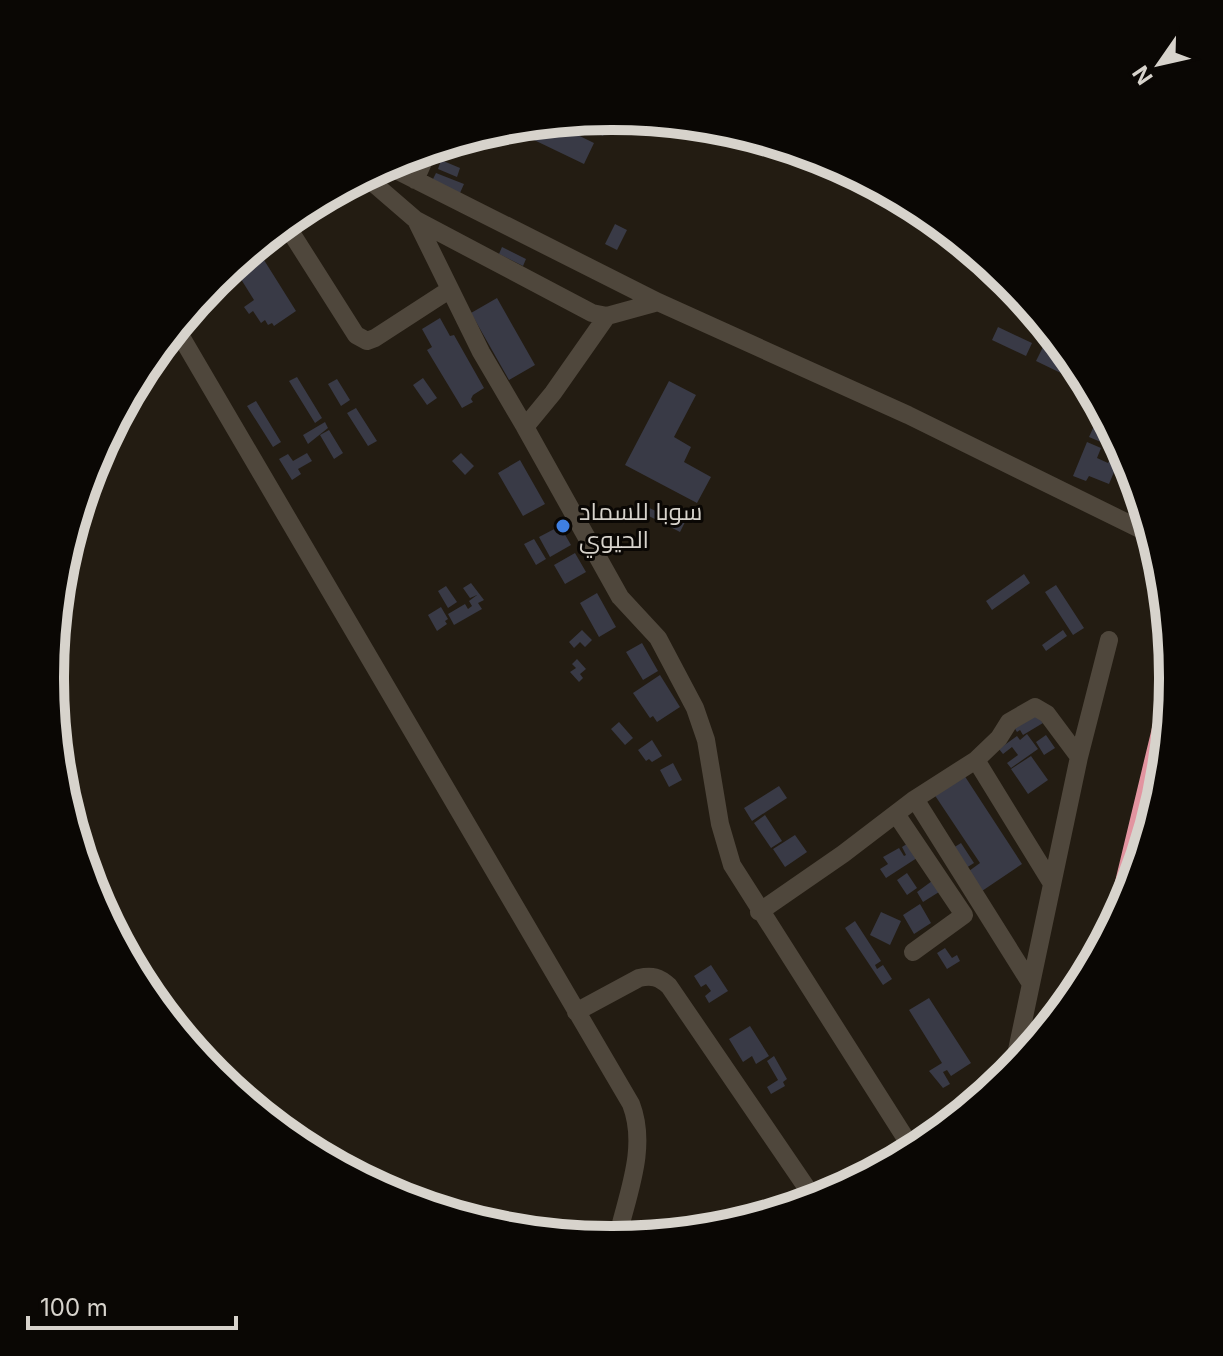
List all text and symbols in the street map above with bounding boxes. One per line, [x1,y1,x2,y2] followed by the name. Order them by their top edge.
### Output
[1119,24,1199,104] north arrow
[1127,61,1158,89] text: N
[579,497,702,558] place label: سوبا للسماد الحيوي
[554,517,572,535] marker: سوبا للسماد الحيوي
[28,1280,236,1330] scale bar
[40,1293,108,1322] text: 100 m

